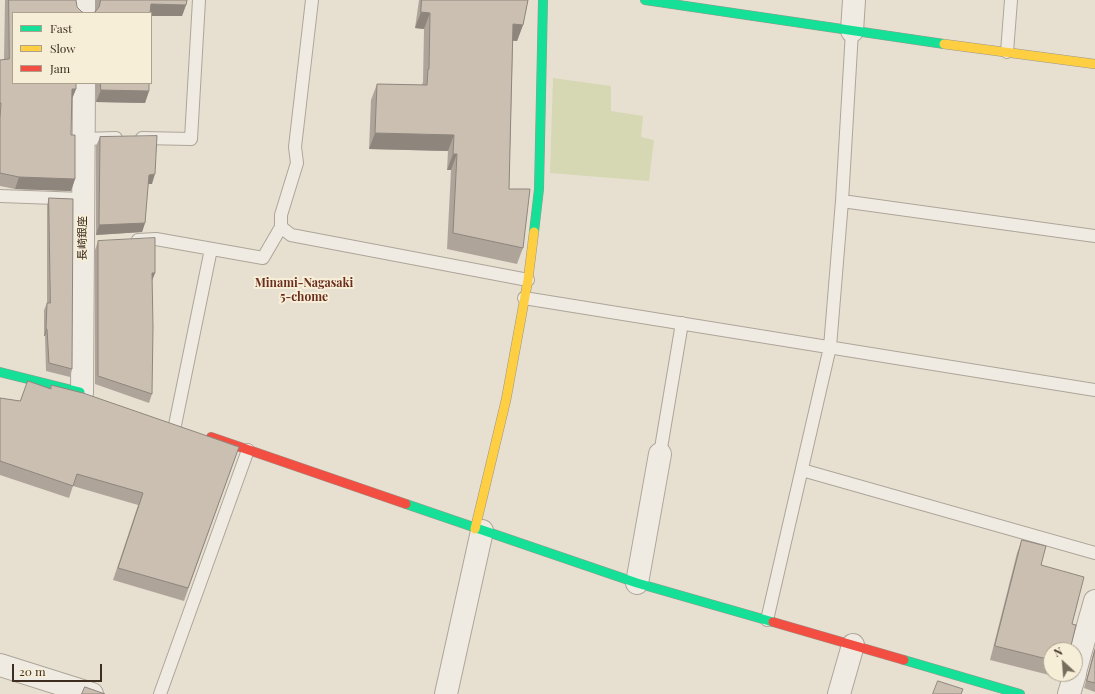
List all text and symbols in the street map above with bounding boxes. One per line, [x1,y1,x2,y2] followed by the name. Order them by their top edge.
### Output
[12,12,152,84] legend
[50,20,72,36] text: Fast
[50,40,76,56] text: Slow
[50,60,70,76] text: Jam
[76,216,90,260] street label: 長崎銀座
[255,276,353,304] district label: Minami-Nagasaki 5-chome
[1043,642,1083,682] north arrow
[1051,643,1065,660] text: N
[14,656,104,682] scale bar
[19,663,46,679] text: 20 m

